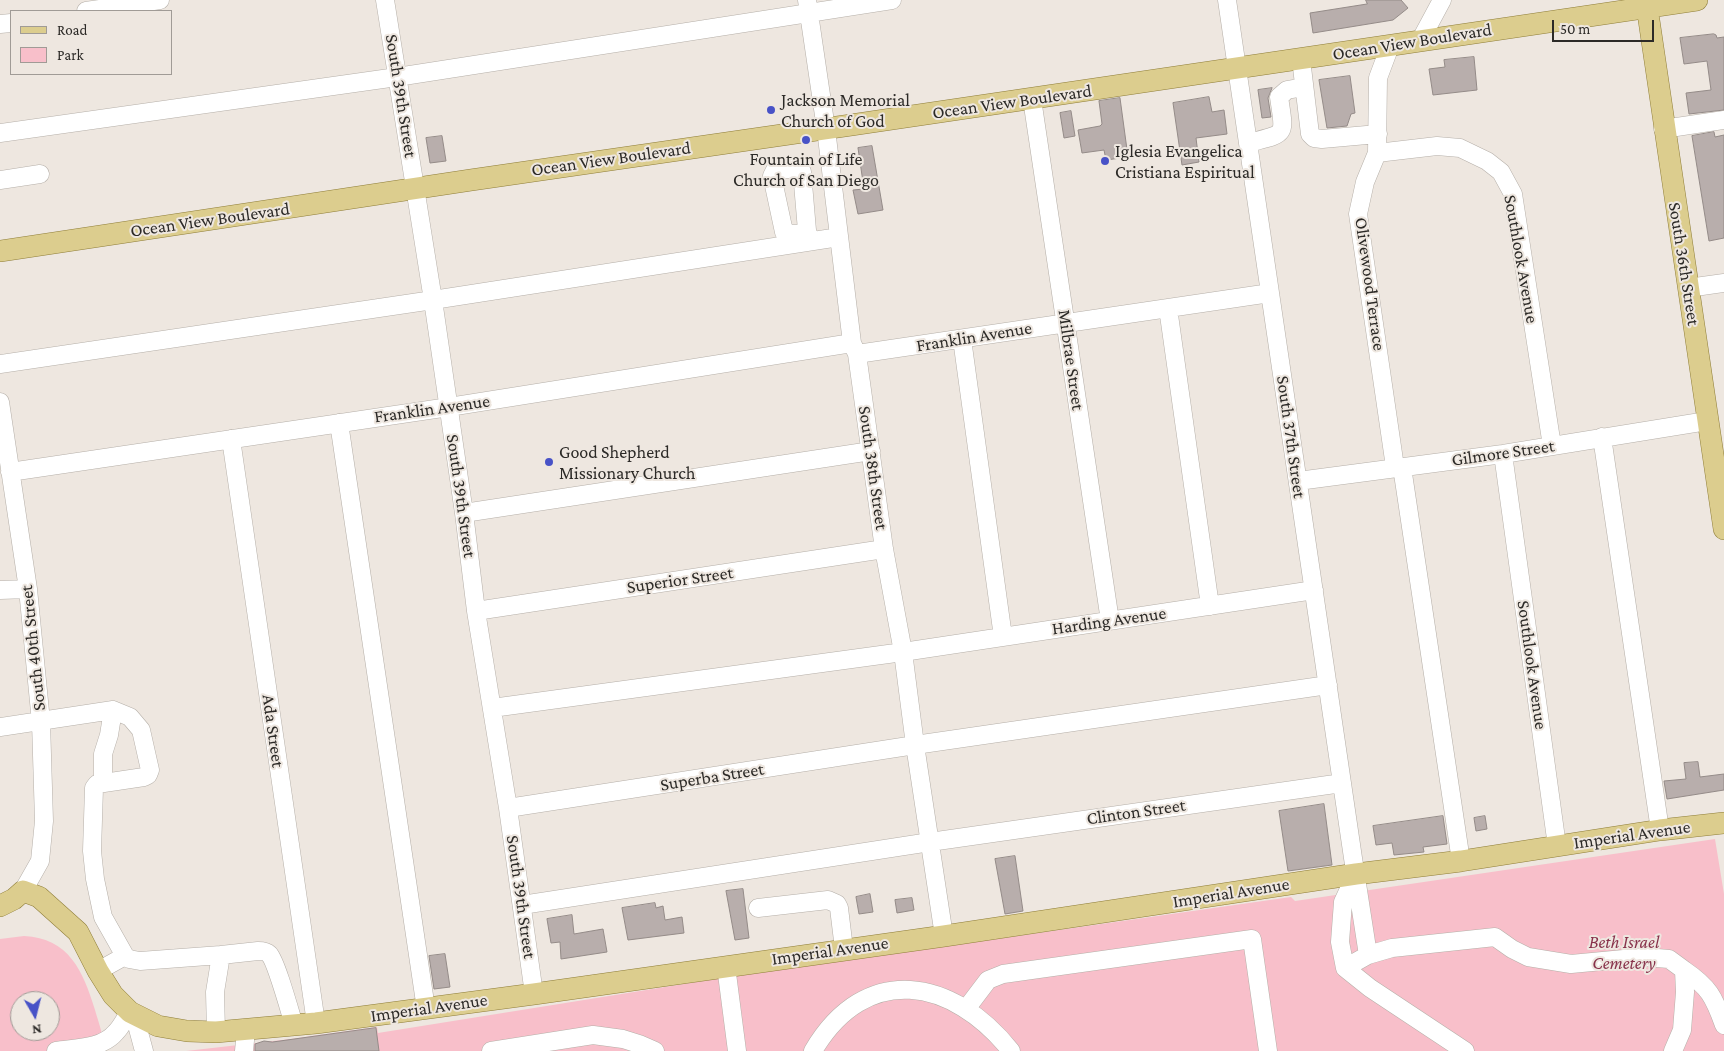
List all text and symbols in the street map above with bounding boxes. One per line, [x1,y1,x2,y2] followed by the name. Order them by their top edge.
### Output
[10,10,172,75] legend
[1554,10,1656,42] scale bar
[1331,19,1493,65] street label: Ocean View Boulevard
[1560,21,1590,37] text: 50 m
[57,22,87,38] text: Road
[381,33,421,159] street label: South 39th Street
[57,47,84,63] text: Park
[931,80,1093,124] street label: Ocean View Boulevard
[781,89,910,132] place label: Jackson Memorial Church of God
[765,104,777,116] marker: Jackson Memorial Church of God
[800,134,812,146] marker: Fountain of Life Church of San Diego
[530,137,692,181] street label: Ocean View Boulevard
[1115,140,1255,182] place label: Iglesia Evangelica Cristiana Espiritual
[733,148,879,190] place label: Fountain of Life Church of San Diego
[1099,155,1111,167] marker: Iglesia Evangelica Cristiana Espiritual
[1499,193,1543,325] street label: Southlook Avenue
[129,198,291,242] street label: Ocean View Boulevard
[1664,201,1704,327] street label: South 36th Street
[1350,216,1390,352] street label: Olivewood Terrace
[1053,308,1089,412] street label: Milbrae Street
[915,317,1033,357] street label: Franklin Avenue
[1272,374,1310,500] street label: South 37th Street
[373,390,491,428] street label: Franklin Avenue
[854,405,892,531] street label: South 38th Street
[442,433,480,559] street label: South 39th Street
[1450,435,1556,471] street label: Gilmore Street
[559,441,695,484] place label: Good Shepherd Missionary Church
[543,456,555,468] marker: Good Shepherd Missionary Church
[625,562,735,598] street label: Superior Street
[16,584,50,712] street label: South 40th Street
[1512,599,1552,731] street label: Southlook Avenue
[1051,602,1167,640] street label: Harding Avenue
[257,693,289,769] street label: Ada Street
[659,758,765,796] street label: Superba Street
[1085,794,1187,830] street label: Clinton Street
[1572,816,1692,854] street label: Imperial Avenue
[502,834,540,960] street label: South 39th Street
[1171,873,1291,913] street label: Imperial Avenue
[1589,931,1659,974] park label: Beth Israel Cemetery
[770,932,890,970] street label: Imperial Avenue
[369,989,489,1027] street label: Imperial Avenue
[10,991,60,1041] north arrow
[31,1021,43,1038] text: N

